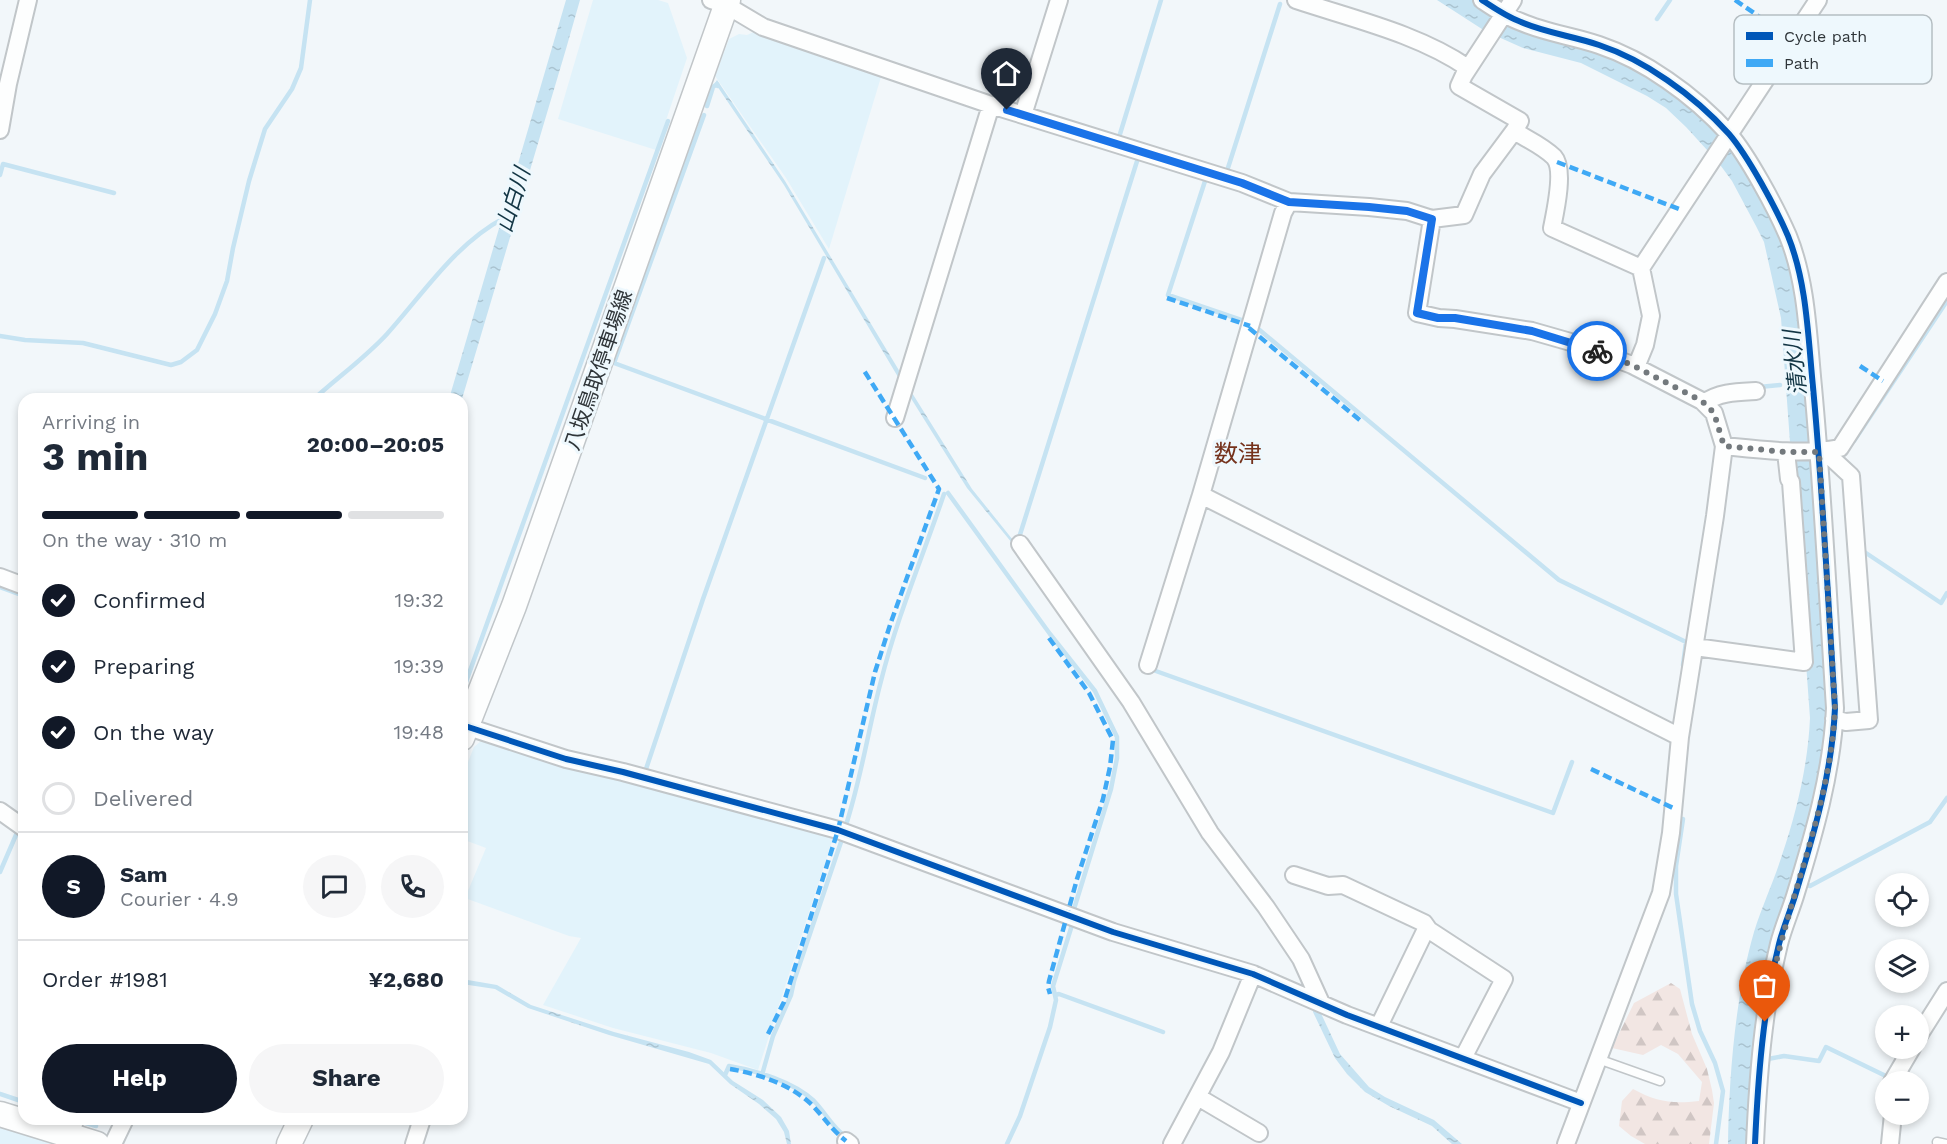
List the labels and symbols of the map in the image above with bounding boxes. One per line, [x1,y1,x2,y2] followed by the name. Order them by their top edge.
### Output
[1734,15,1932,84] legend
[1784,27,1867,46] text: Cycle path
[981,48,1032,110] pin
[1784,54,1819,73] text: Path
[491,163,535,235] water label: 山白川
[559,287,637,453] street label: 八坂鳥取停車場線
[1567,321,1627,381] courier
[1779,327,1811,397] water label: 清水川
[1214,440,1262,468] district label: 数津
[1739,960,1790,1022] pin

